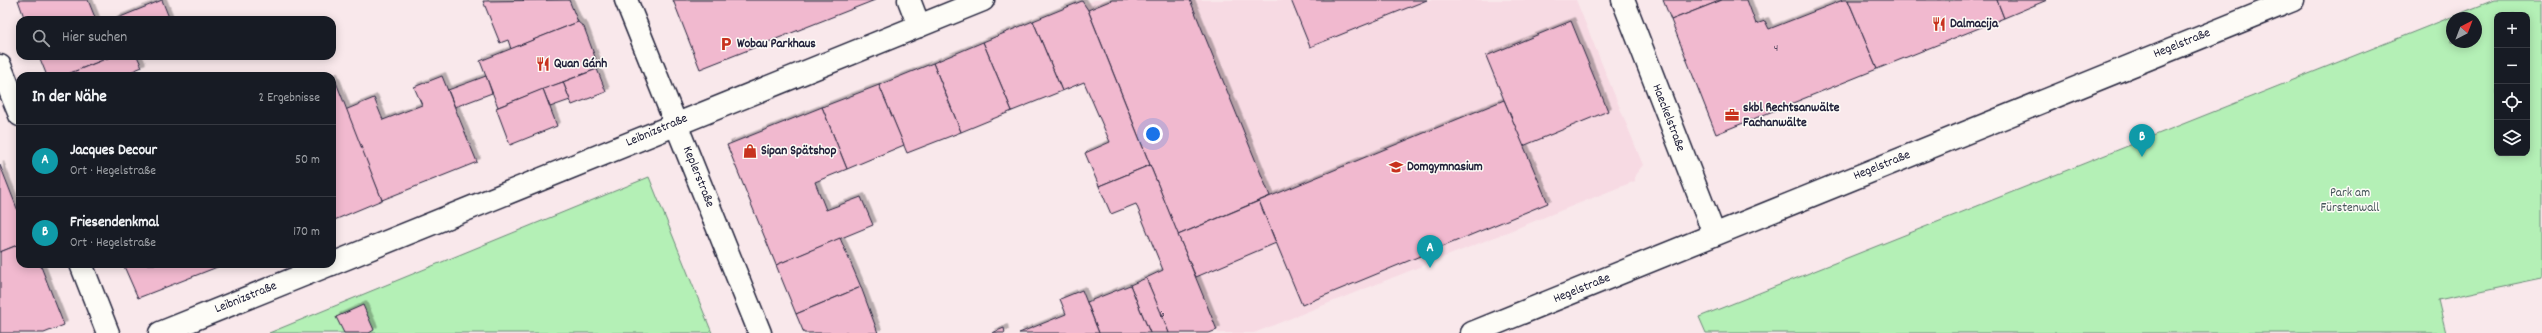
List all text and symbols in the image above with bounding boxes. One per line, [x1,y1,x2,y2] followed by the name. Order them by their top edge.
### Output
[2446,12,2482,48] north arrow
[2494,12,2530,156] map controls
[2494,12,2530,48] button: +
[1950,15,1999,34] place label: Dalmacija
[16,16,336,60] search box
[1931,16,1947,32] restaurant icon: Dalmacija
[2151,24,2214,64] street label: Hegelstraße
[30,27,52,49] icon: search
[62,27,127,49] text: Hier suchen
[737,35,816,54] place label: Wobau Parkhaus
[718,36,734,52] parking icon: Wobau Parkhaus
[1774,41,1778,57] house number: 4
[2494,48,2530,84] button: −
[554,55,607,74] place label: Quan Gánh
[535,56,551,72] restaurant icon: Quan Gánh
[1646,81,1690,155] street label: Haeckelstraße
[2494,84,2530,120] button: locate
[32,86,107,110] text: In der Nähe
[259,89,320,108] text: 2 Ergebnisse
[1743,99,1840,133] place label: skbl Rechtsanwälte Fachanwälte
[1724,107,1740,123] office icon: skbl Rechtsanwälte Fachanwälte
[623,109,691,153] street label: Leibnizstraße
[2494,120,2530,156] button: layers
[1143,124,1163,144] your location
[2129,124,2155,157] pin: B
[70,140,157,162] text: Jacques Decour
[761,142,836,161] place label: Sipan Spätshop
[742,143,758,159] shop icon: Sipan Spätshop
[677,144,719,211] street label: Keplerstraße
[1851,146,1914,186] street label: Hegelstraße
[41,151,49,170] text: A
[295,151,320,170] text: 50 m
[1407,158,1483,177] place label: Domgymnasium
[1388,159,1404,175] school or university icon: Domgymnasium
[70,162,156,181] text: Ort · Hegelstraße
[2321,184,2379,218] park label: Park am Fürstenwall
[70,212,159,234] text: Friesendenkmal
[42,223,48,242] text: B
[293,223,320,242] text: 170 m
[70,234,156,253] text: Ort · Hegelstraße
[1417,235,1443,268] pin: A
[1551,269,1614,309] street label: Hegelstraße
[212,277,280,319] street label: Leibnizstraße
[1159,307,1165,323] house number: 6

